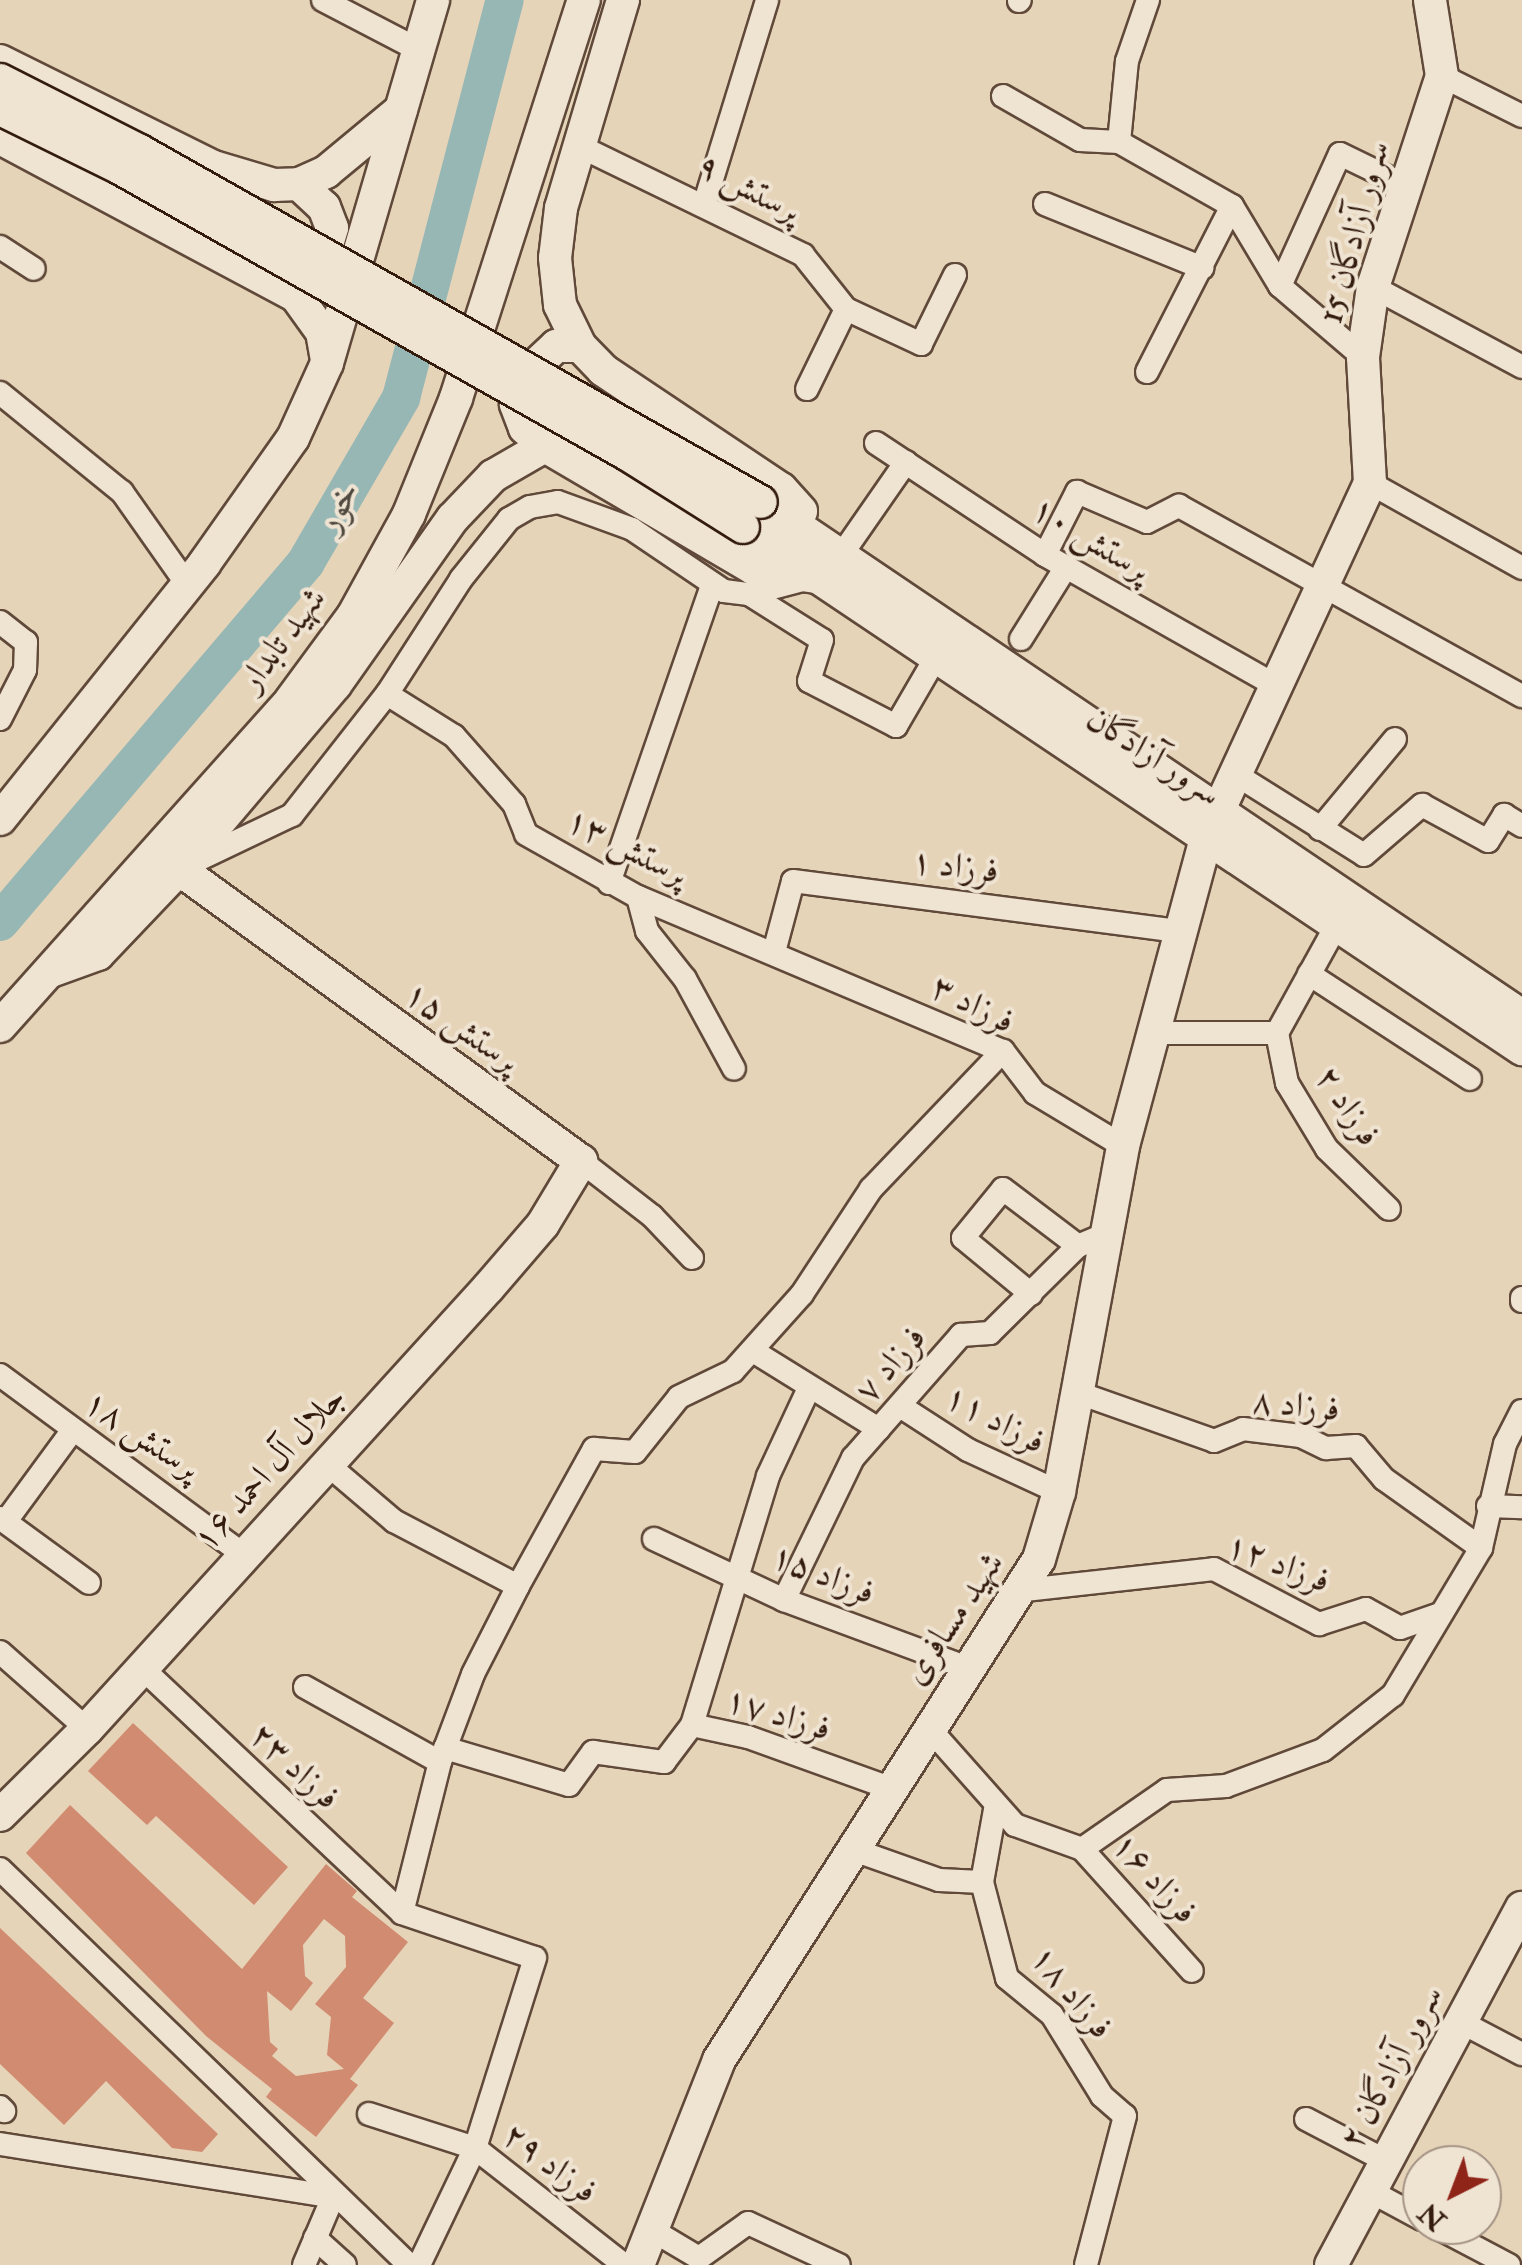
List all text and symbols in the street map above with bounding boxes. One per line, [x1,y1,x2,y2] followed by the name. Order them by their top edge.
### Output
[1310,136,1398,328] street label: سرور آزادگان 15
[690,144,808,232] street label: پرستش ۹
[305,472,371,540] water label: خور
[1024,487,1158,591] street label: پرستش ۱۰
[229,579,335,699] street label: شهید تابدار
[1079,697,1229,815] street label: سرور آزادگان
[559,799,695,895] street label: پرستش ۱۳
[909,840,1001,892] street label: فرزاد ۱
[924,965,1022,1043] street label: فرزاد ۳
[396,972,528,1082] street label: پرستش ۱۵
[1306,1058,1390,1154] street label: فرزاد ۲
[845,1317,935,1411] street label: فرزاد ۷
[937,1375,1053,1463] street label: فرزاد ۱۱
[184,1377,354,1559] street label: جلال آل احمد ۱۶
[1250,1380,1342,1430] street label: فرزاد ۸
[76,1381,208,1489] street label: پرستش ۱۸
[1220,1524,1336,1602] street label: فرزاد ۱۲
[765,1534,881,1614] street label: فرزاد ۱۵
[893,1544,1013,1692] street label: شهید مسافری
[720,1678,836,1750] street label: فرزاد ۱۷
[241,1714,349,1818] street label: فرزاد ۲۳
[1103,1824,1207,1932] street label: فرزاد ۱۶
[1022,1937,1122,2047] street label: فرزاد ۱۸
[1330,1978,1452,2156] street label: سرور آزادگان ۲
[494,2114,606,2212] street label: فرزاد ۲۹
[1402,2145,1502,2245] north arrow
[1412,2195,1454,2238] text: N

